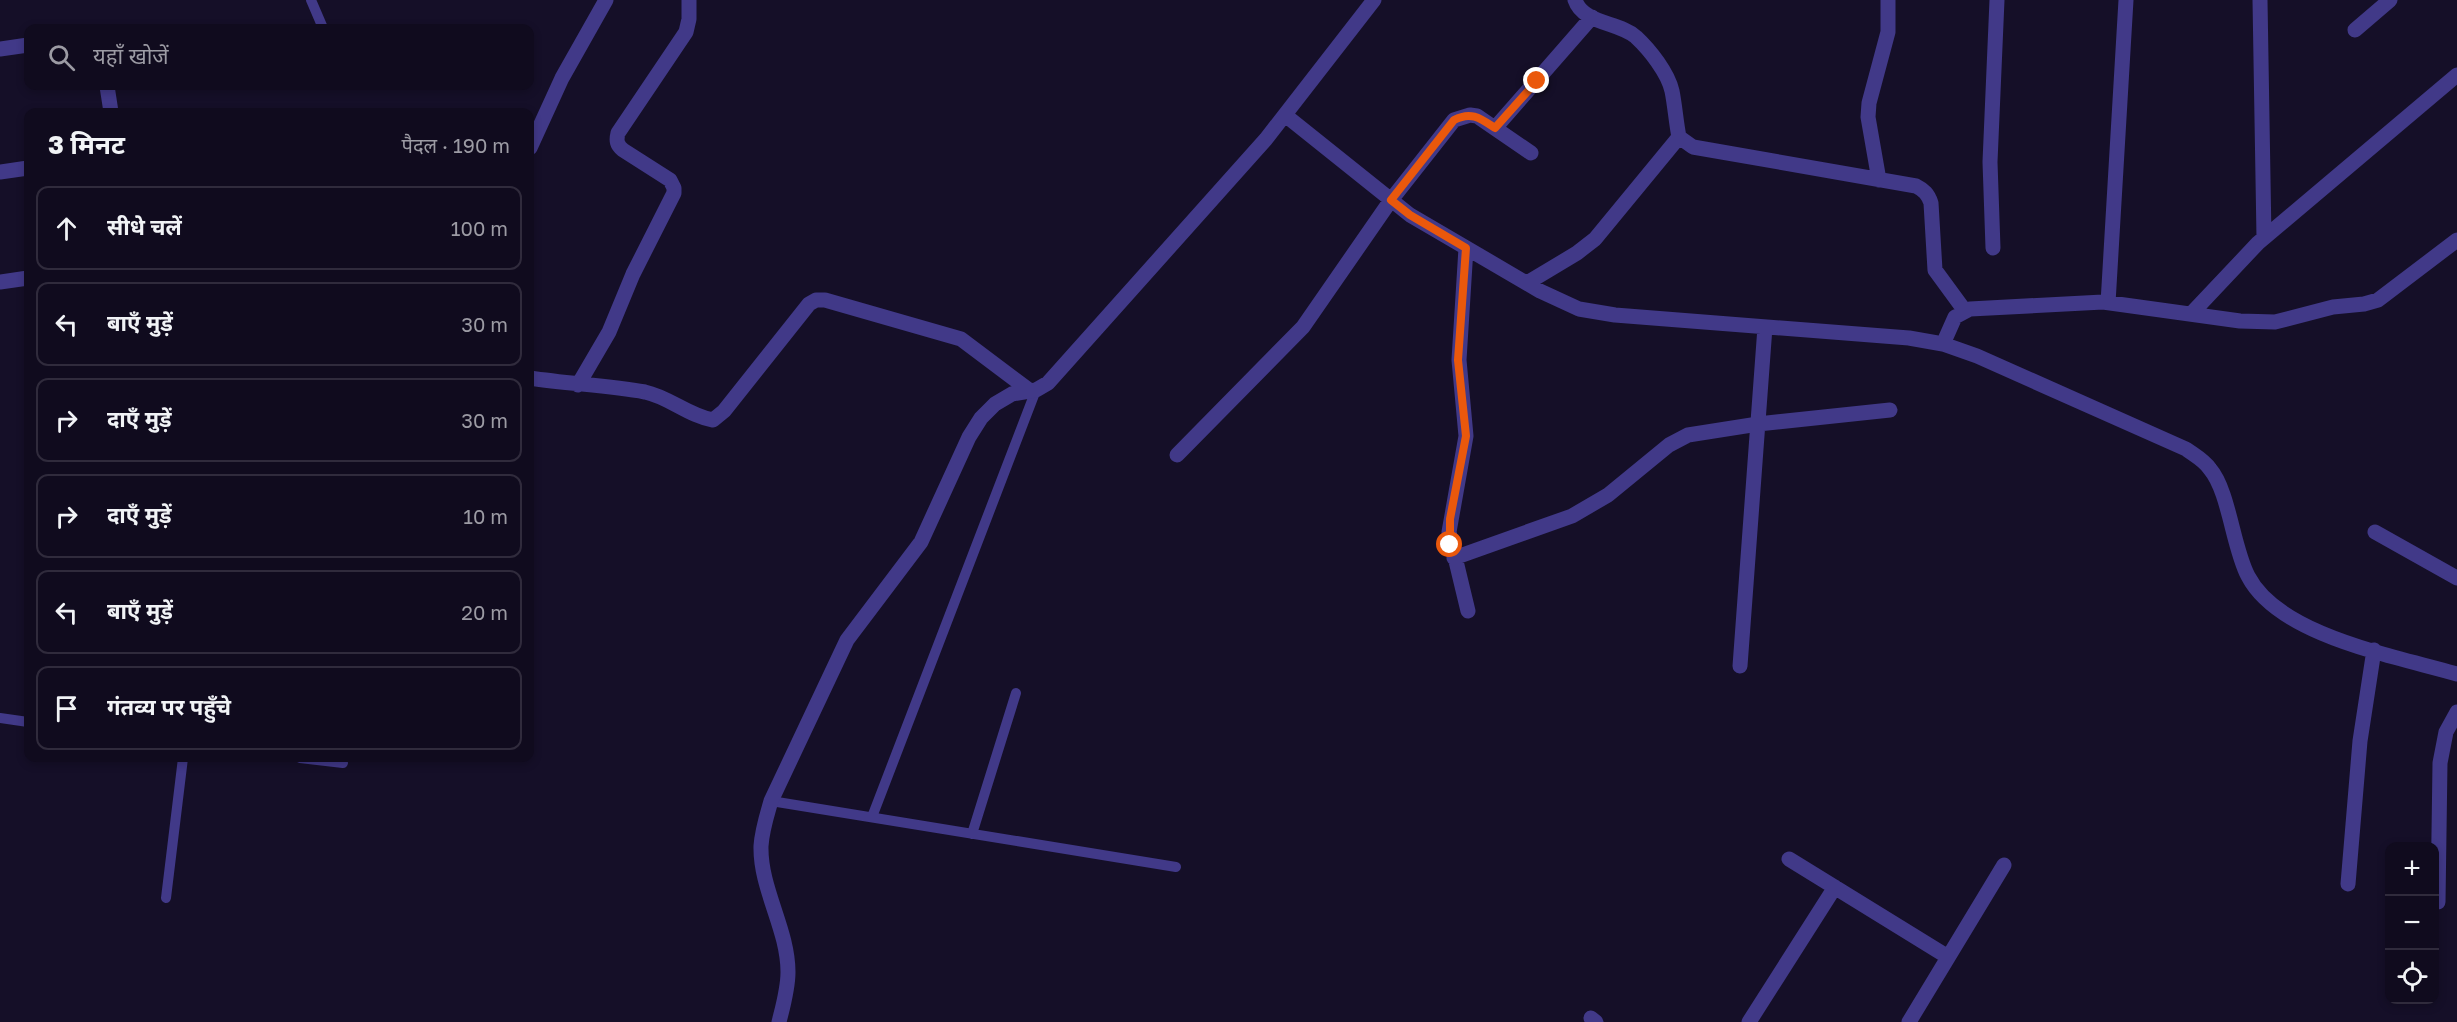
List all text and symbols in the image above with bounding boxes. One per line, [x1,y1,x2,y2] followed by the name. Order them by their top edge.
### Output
[24,24,534,90] search box
[45,41,78,74] icon: search
[93,42,169,69] text: यहाँ खोजें
[1523,67,1549,93] route end
[48,129,125,160] text: 3 मिनट
[402,133,510,157] text: पैदल · 190 m
[50,212,83,245] icon: ahead
[107,213,182,240] text: सीधे चलें
[451,216,508,240] text: 100 m
[50,308,83,341] icon: left
[107,309,173,336] text: बाएँ मुड़ें
[461,312,508,336] text: 30 m
[50,404,83,437] icon: right
[107,405,172,432] text: दाएँ मुड़ें
[461,408,508,432] text: 30 m
[50,500,83,533] icon: right
[107,501,172,528] text: दाएँ मुड़ें
[463,504,508,528] text: 10 m
[1436,531,1462,557] route start
[50,596,83,629] icon: left
[107,597,173,624] text: बाएँ मुड़ें
[461,600,508,624] text: 20 m
[50,692,83,725] icon: arrive
[107,693,231,720] text: गंतव्य पर पहुँचे
[2385,842,2439,1004] map controls
[2385,842,2439,896] button: +
[2385,896,2439,950] button: −
[2385,950,2439,1004] button: locate

